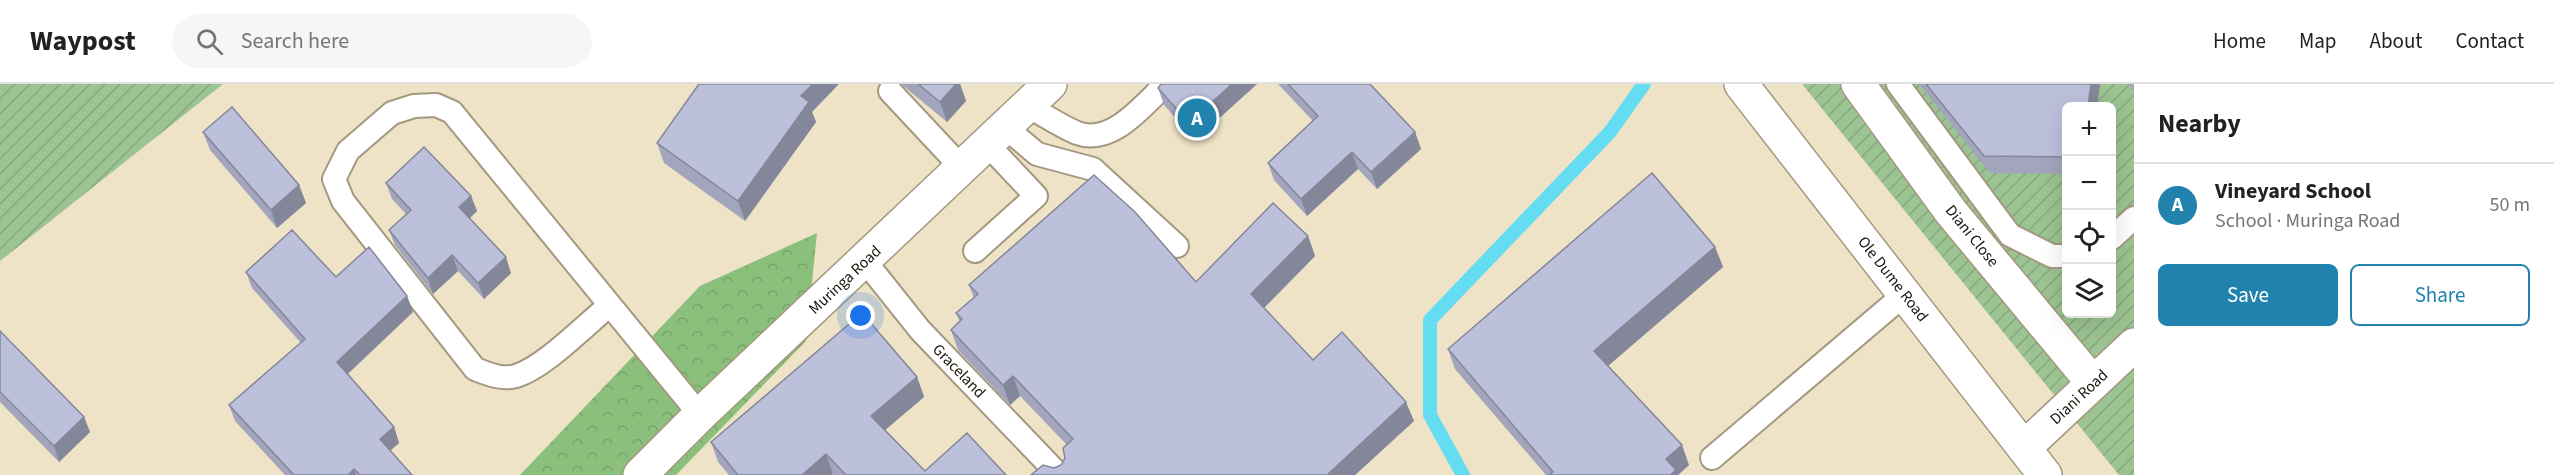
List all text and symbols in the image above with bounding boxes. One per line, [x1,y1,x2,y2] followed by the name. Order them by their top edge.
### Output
[172,14,592,68] search box
[30,21,136,61] text: Waypost
[193,25,226,58] icon: search
[241,25,349,57] text: Search here
[2213,26,2266,56] text: Home
[2299,26,2337,56] text: Map
[2370,26,2422,56] text: About
[2455,26,2524,56] text: Contact
[1178,96,1216,141] pin: A
[2062,102,2116,318] map controls
[2062,102,2116,156] button: +
[2158,105,2241,142] text: Nearby
[2062,156,2116,210] button: −
[2215,175,2371,207] text: Vineyard School
[2172,191,2183,219] text: A
[2490,191,2530,219] text: 50 m
[1940,200,2004,272] street label: Diani Close
[2215,207,2400,235] text: School · Muringa Road
[2062,210,2116,264] button: locate
[1853,232,1933,326] street label: Ole Dume Road
[804,241,886,319] street label: Muringa Road
[2062,264,2116,318] button: layers
[2158,264,2338,326] button: Save
[2350,264,2530,326] button: Share
[846,301,875,330] your location
[928,339,990,403] street label: Graceland
[2045,364,2113,430] street label: Diani Road

